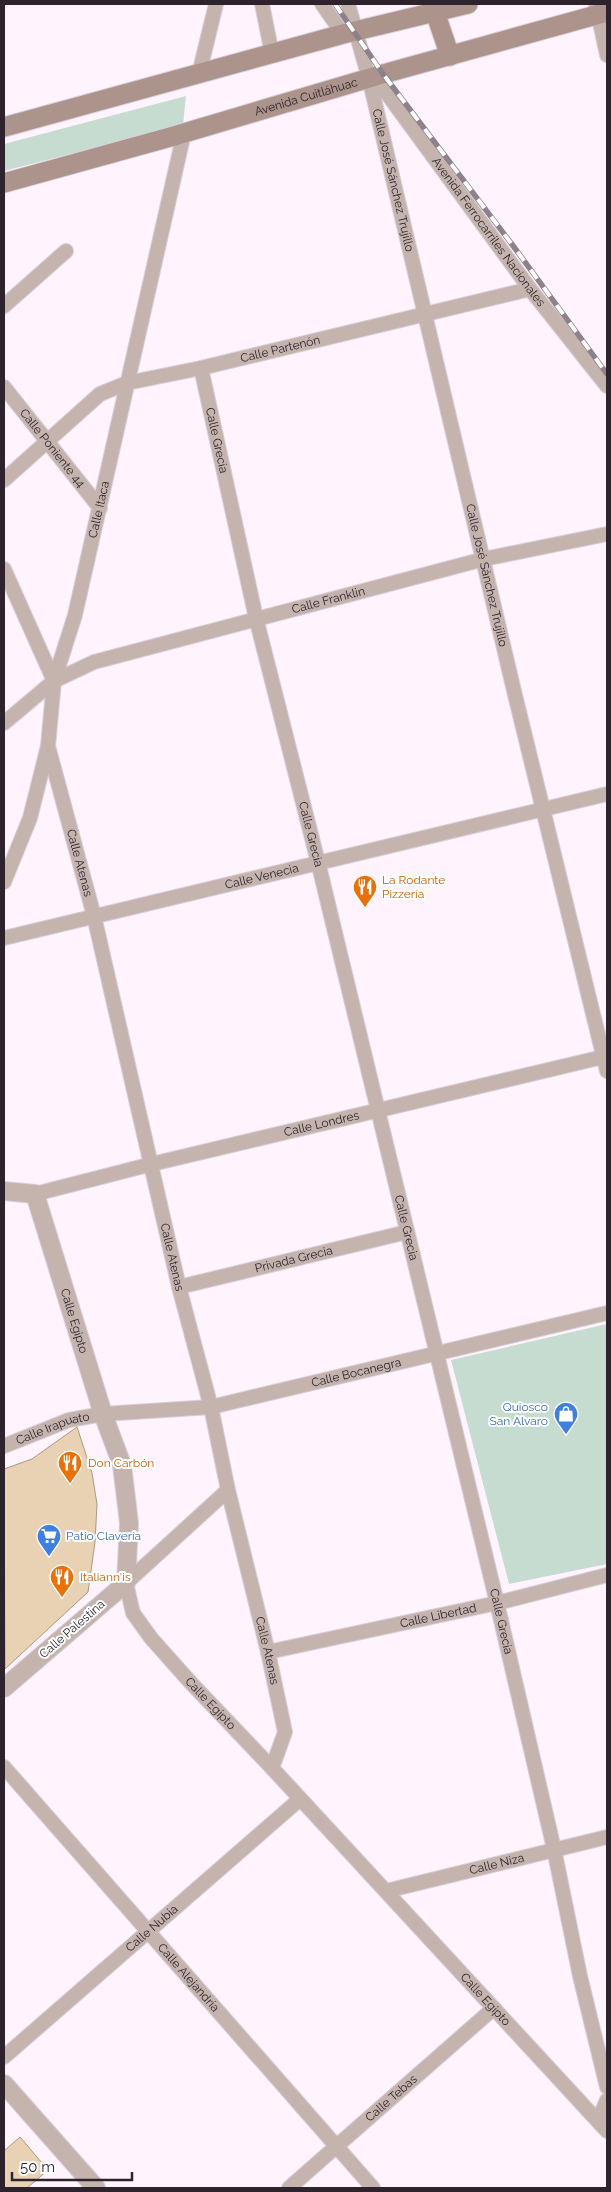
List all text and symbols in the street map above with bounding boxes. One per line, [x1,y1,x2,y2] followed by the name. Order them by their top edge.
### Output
[253,75,360,119] street label: Avenida Cuitláhuac
[370,107,417,253] street label: Calle José Sánchez Trujillo
[429,154,548,309] street label: Avenida Ferrocarriles Nacionales
[239,333,322,365] street label: Calle Partenón
[17,406,88,491] street label: Calle Poniente 44
[203,406,231,474] street label: Calle Grecia
[86,480,112,539] street label: Calle Itaca
[463,502,510,648] street label: Calle José Sánchez Trujillo
[290,584,366,616] street label: Calle Franklin
[296,800,326,868] street label: Calle Grecia
[64,828,95,898] street label: Calle Atenas
[224,861,300,892] street label: Calle Venecia
[382,873,445,901] place label: La Rodante Pizzería
[352,874,378,908] restaurant icon: La Rodante Pizzería
[283,1108,361,1139] street label: Calle Londres
[392,1194,421,1262] street label: Calle Grecia
[158,1222,187,1293] street label: Calle Atenas
[253,1243,334,1275] street label: Privada Grecia
[58,1287,91,1355] street label: Calle Egipto
[310,1355,403,1390] street label: Calle Bocanegra
[489,1400,548,1428] place label: Quiosco San Alvaro
[553,1401,579,1435] shop icon: Quiosco San Alvaro
[14,1410,91,1448] street label: Calle Irapuato
[57,1450,83,1484] restaurant icon: Don Carbón
[88,1456,154,1470] place label: Don Carbón
[36,1523,62,1557] supermarket icon: Patio Clavería
[66,1529,141,1543] place label: Patio Clavería
[49,1564,75,1598] restaurant icon: Italiann'is
[80,1570,131,1584] place label: Italiann'is
[487,1587,516,1656] street label: Calle Grecia
[37,1597,107,1661] street label: Calle Palestina
[399,1601,478,1631] street label: Calle Libertad
[253,1615,282,1686] street label: Calle Atenas
[182,1674,239,1732] street label: Calle Egipto
[468,1851,525,1877] street label: Calle Niza
[123,1902,181,1955] street label: Calle Nubia
[155,1940,222,2015] street label: Calle Alejandría
[458,1970,513,2029] street label: Calle Egipto
[363,2072,420,2125] street label: Calle Tebas
[12,2150,132,2182] scale bar
[20,2158,55,2176] text: 50 m

